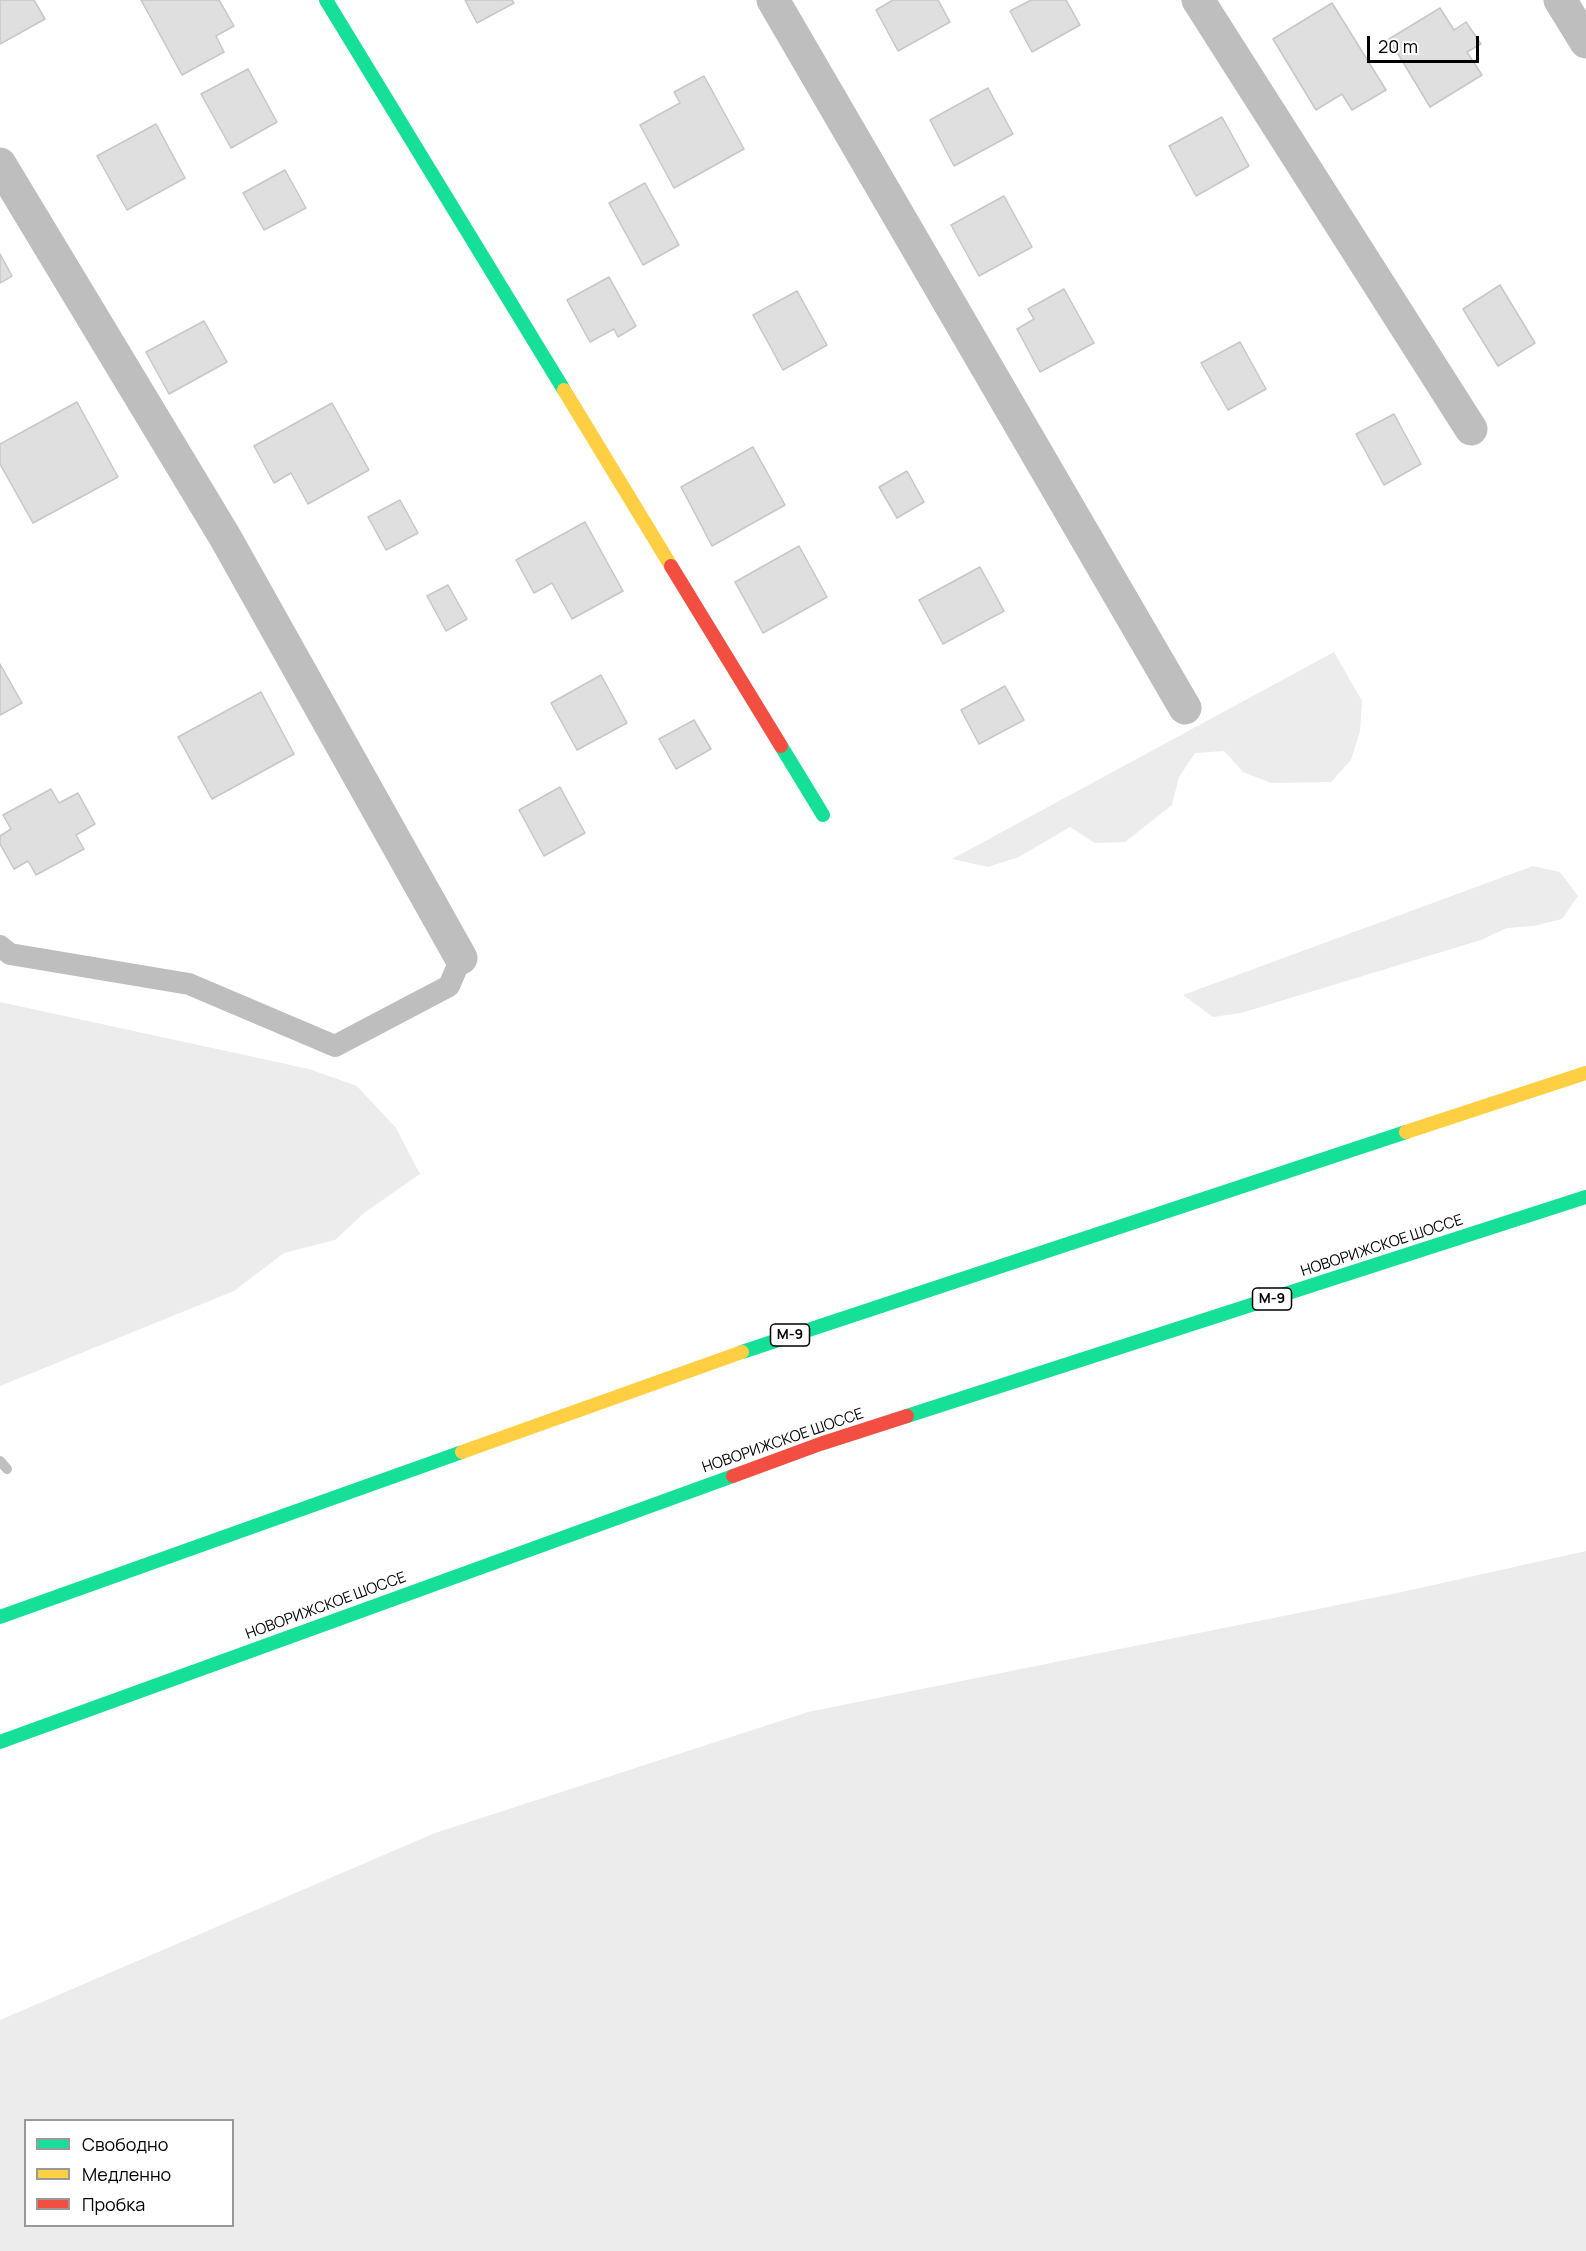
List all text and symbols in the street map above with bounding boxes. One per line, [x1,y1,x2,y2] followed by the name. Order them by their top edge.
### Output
[1370,24,1482,62] scale bar
[1378,34,1418,58] text: 20 m
[1299,1211,1465,1281] street label: НОВОРИЖСКОЕ ШОССЕ
[1252,1288,1292,1310] road number: М-9
[770,1324,810,1346] road number: М-9
[700,1405,866,1477] street label: НОВОРИЖСКОЕ ШОССЕ
[243,1569,409,1643] street label: НОВОРИЖСКОЕ ШОССЕ
[24,2119,234,2227] legend
[82,2132,168,2156] text: Свободно
[82,2162,171,2186] text: Медленно
[82,2192,145,2216] text: Пробка

